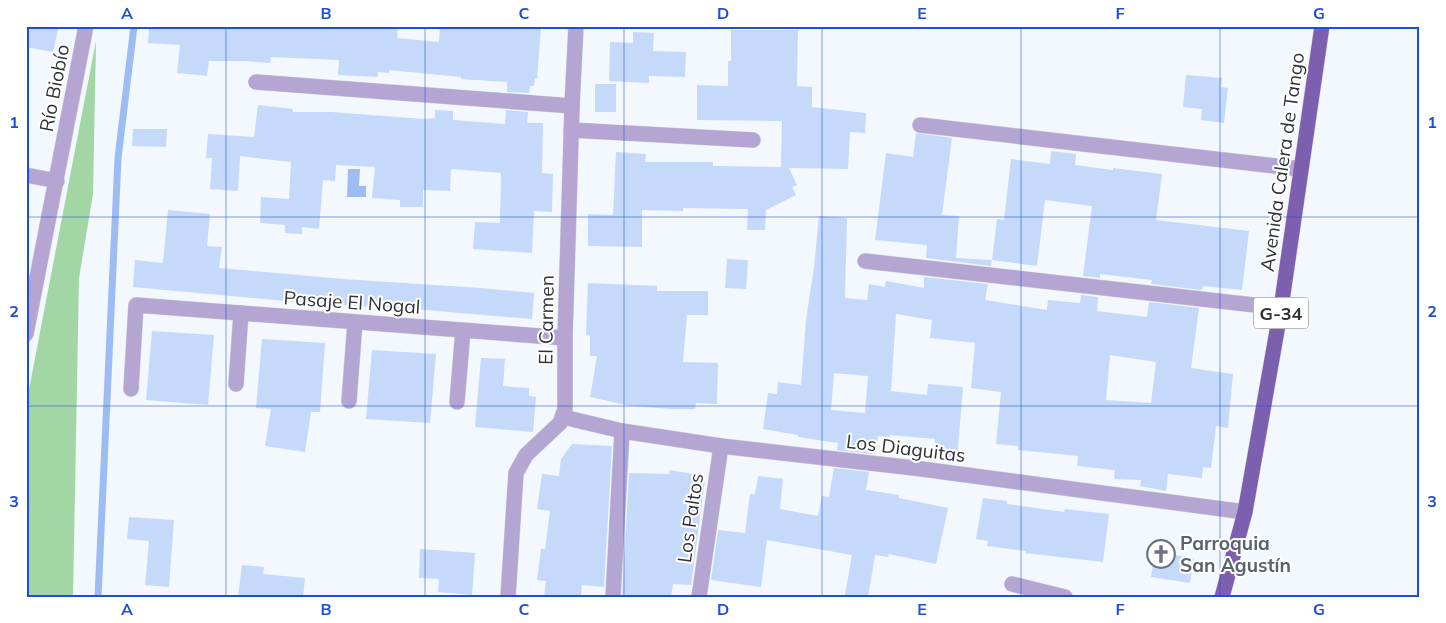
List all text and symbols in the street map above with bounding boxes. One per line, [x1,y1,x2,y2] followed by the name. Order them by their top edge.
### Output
[121,3,133,23] text: A
[320,3,332,23] text: B
[519,3,530,23] text: C
[717,3,729,23] text: D
[917,3,927,23] text: E
[1115,3,1125,23] text: F
[1313,3,1325,23] text: G
[34,42,74,134] street label: Río Biobío
[1255,51,1309,273] street label: Avenida Calera de Tango
[9,112,19,132] text: 1
[1427,112,1437,132] text: 1
[533,275,559,365] street label: El Carmen
[283,285,421,319] street label: Pasaje El Nogal
[1254,298,1308,328] road number: G-34
[9,301,19,321] text: 2
[1427,301,1437,321] text: 2
[845,429,967,467] street label: Los Diaguitas
[672,472,708,564] street label: Los Paltos
[9,491,19,511] text: 3
[1427,491,1437,511] text: 3
[1180,531,1291,577] place label: Parroquia San Agustín
[1146,539,1176,569] church icon: Parroquia San Agustín
[121,599,133,619] text: A
[320,599,332,619] text: B
[519,599,530,619] text: C
[717,599,729,619] text: D
[917,599,927,619] text: E
[1115,599,1125,619] text: F
[1313,599,1325,619] text: G

